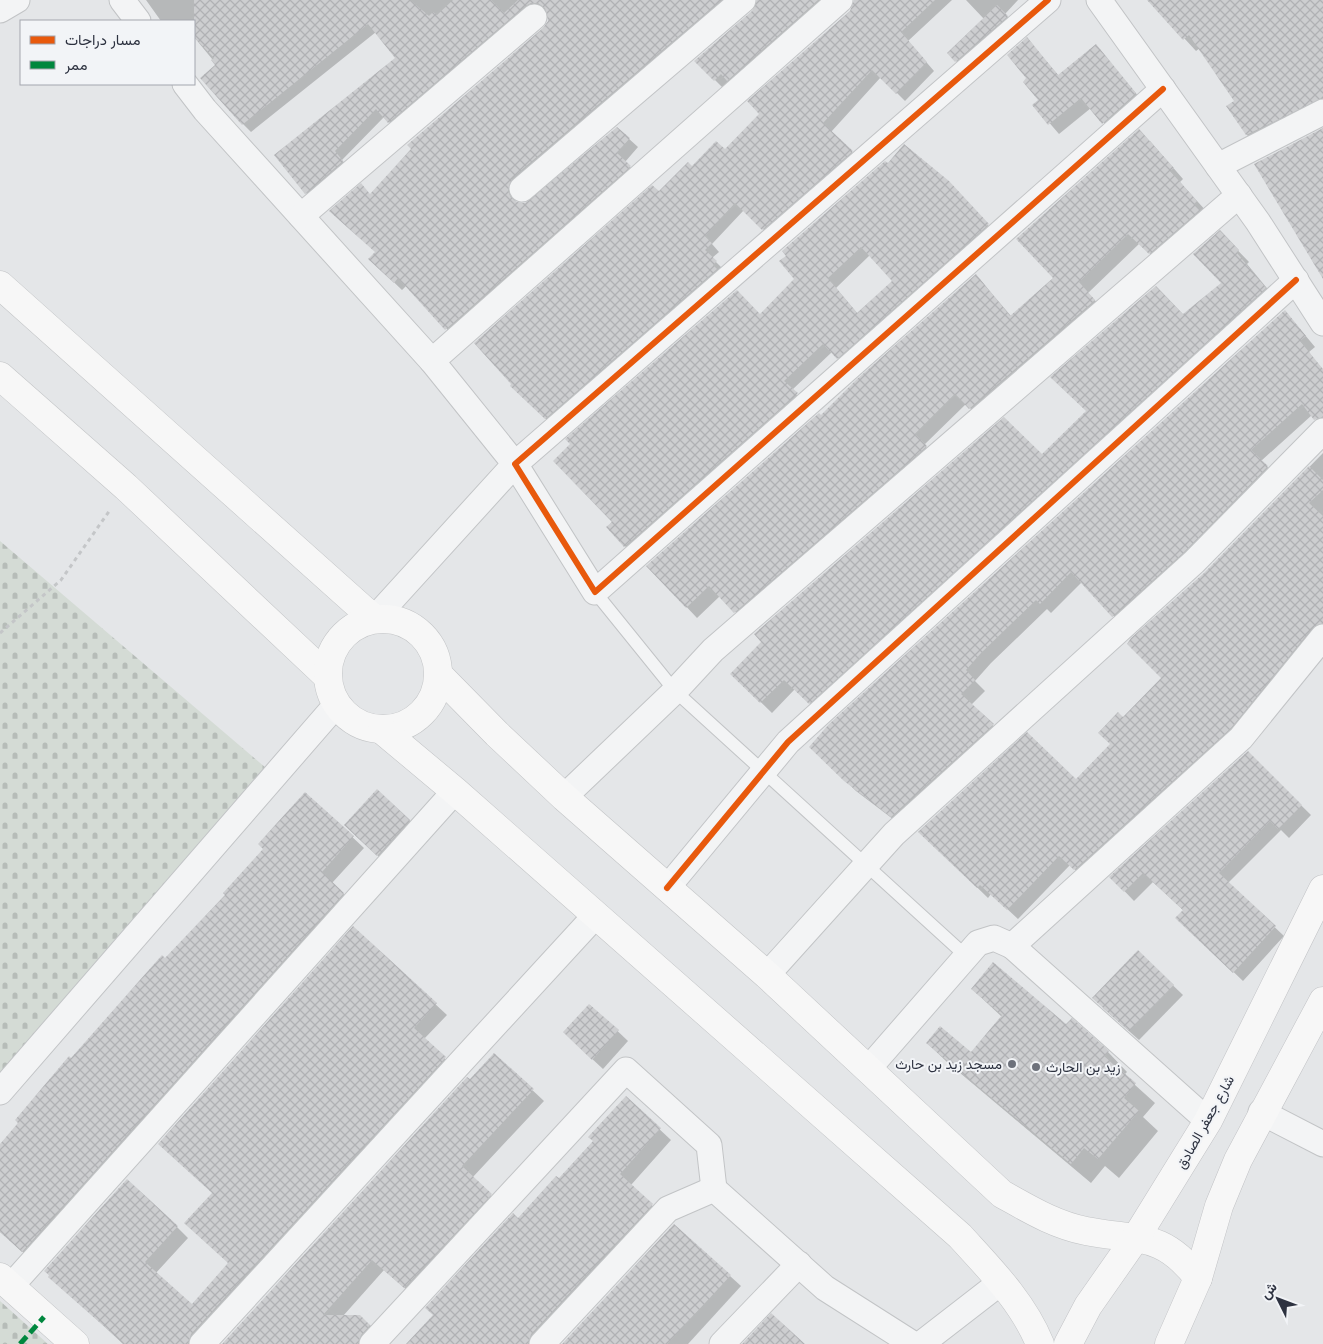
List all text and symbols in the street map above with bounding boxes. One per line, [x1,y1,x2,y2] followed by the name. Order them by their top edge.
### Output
[20,20,195,85] legend
[65,30,140,49] text: مسار دراجات
[64,55,87,74] text: ممر
[895,1055,1002,1073] place label: مسجد زيد بن حارث
[1006,1058,1018,1070] marker: مسجد زيد بن حارث
[1046,1058,1121,1076] place label: زيد بن الحارث
[1030,1061,1042,1073] marker: زيد بن الحارث
[1172,1072,1240,1173] street label: شارع جعفر الصادق
[1253,1274,1303,1324] north arrow
[1256,1278,1281,1303] text: ش

